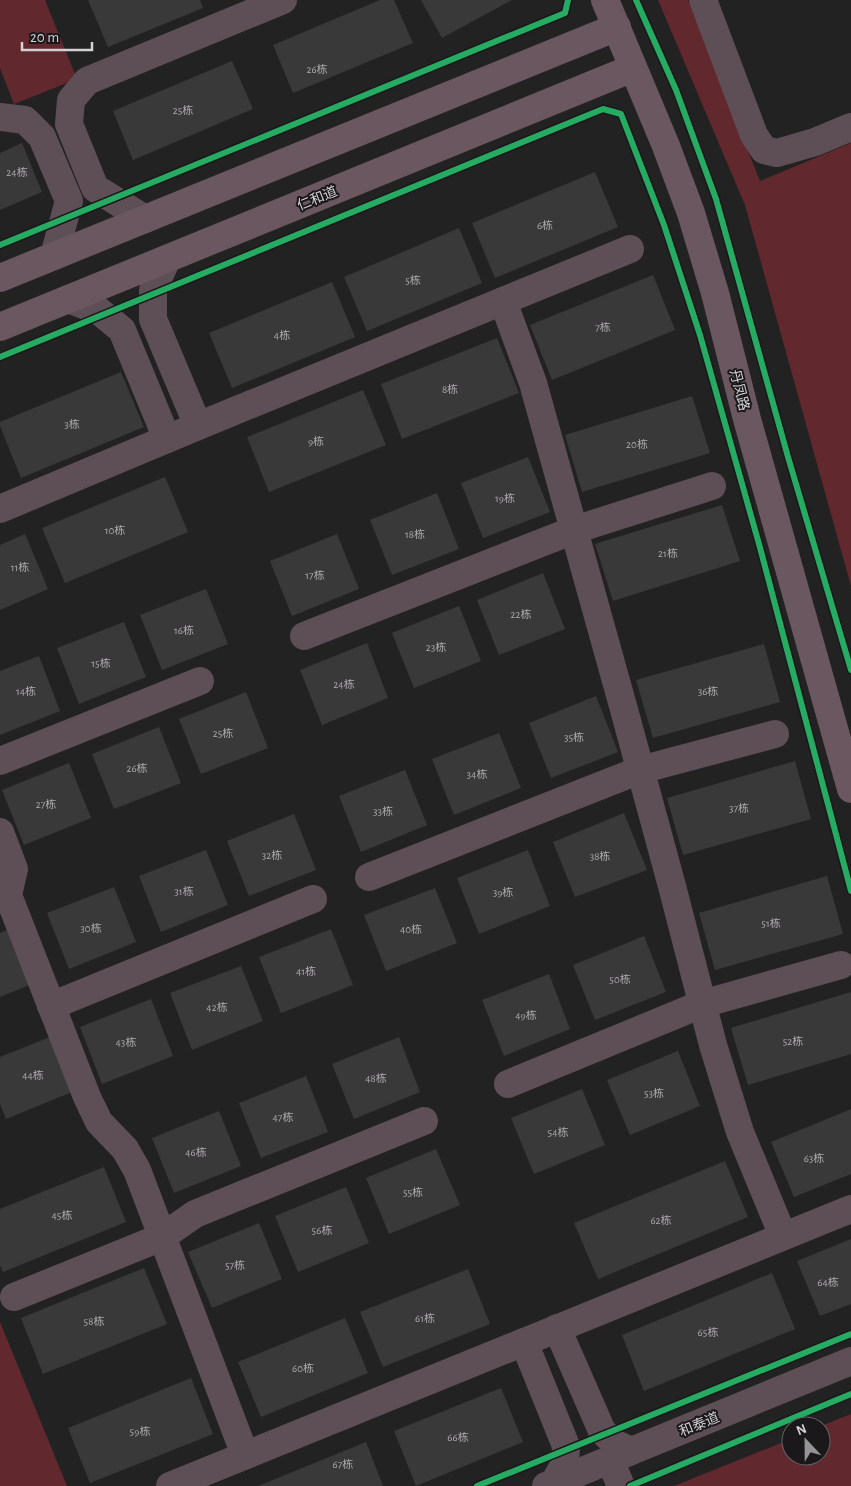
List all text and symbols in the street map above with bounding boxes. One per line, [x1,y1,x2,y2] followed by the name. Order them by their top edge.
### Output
[22,20,92,52] scale bar
[30,30,59,45] text: 20 m
[306,63,328,75] house number: 26栋
[173,104,193,116] house number: 25栋
[6,166,28,178] house number: 24栋
[295,184,339,213] street label: 仁和道
[537,219,553,231] house number: 6栋
[405,274,421,286] house number: 5栋
[595,321,611,333] house number: 7栋
[274,329,290,341] house number: 4栋
[727,368,752,412] street label: 丹凤路
[442,383,458,395] house number: 8栋
[64,418,80,430] house number: 3栋
[308,435,324,447] house number: 9栋
[626,438,648,450] house number: 20栋
[495,492,515,504] house number: 19栋
[105,524,125,536] house number: 10栋
[405,528,425,540] house number: 18栋
[658,547,678,559] house number: 21栋
[11,561,29,573] house number: 11栋
[305,569,325,581] house number: 17栋
[510,608,532,620] house number: 22栋
[174,624,194,636] house number: 16栋
[426,641,446,653] house number: 23栋
[91,657,111,669] house number: 15栋
[333,678,355,690] house number: 24栋
[16,685,36,697] house number: 14栋
[698,685,718,697] house number: 36栋
[213,727,233,739] house number: 25栋
[564,731,584,743] house number: 35栋
[126,762,148,774] house number: 26栋
[467,768,487,780] house number: 34栋
[36,798,56,810] house number: 27栋
[729,802,749,814] house number: 37栋
[373,805,393,817] house number: 33栋
[262,849,282,861] house number: 32栋
[590,850,610,862] house number: 38栋
[174,885,194,897] house number: 31栋
[493,886,513,898] house number: 39栋
[761,917,781,929] house number: 51栋
[80,922,102,934] house number: 30栋
[400,923,422,935] house number: 40栋
[296,965,316,977] house number: 41栋
[609,973,631,985] house number: 50栋
[206,1001,228,1013] house number: 42栋
[515,1009,537,1021] house number: 49栋
[783,1035,803,1047] house number: 52栋
[116,1036,136,1048] house number: 43栋
[22,1069,44,1081] house number: 44栋
[365,1072,387,1084] house number: 48栋
[644,1087,664,1099] house number: 53栋
[273,1111,293,1123] house number: 47栋
[548,1126,568,1138] house number: 54栋
[185,1146,207,1158] house number: 46栋
[804,1152,824,1164] house number: 63栋
[403,1186,423,1198] house number: 55栋
[52,1209,72,1221] house number: 45栋
[650,1214,672,1226] house number: 62栋
[312,1224,332,1236] house number: 56栋
[225,1259,245,1271] house number: 57栋
[817,1276,839,1288] house number: 64栋
[415,1312,435,1324] house number: 61栋
[84,1315,104,1327] house number: 58栋
[698,1326,718,1338] house number: 65栋
[292,1362,314,1374] house number: 60栋
[677,1410,721,1439] street label: 和泰道
[781,1416,831,1466] north arrow
[794,1422,809,1438] text: N
[130,1425,150,1437] house number: 59栋
[447,1431,469,1443] house number: 66栋
[333,1458,353,1470] house number: 67栋

